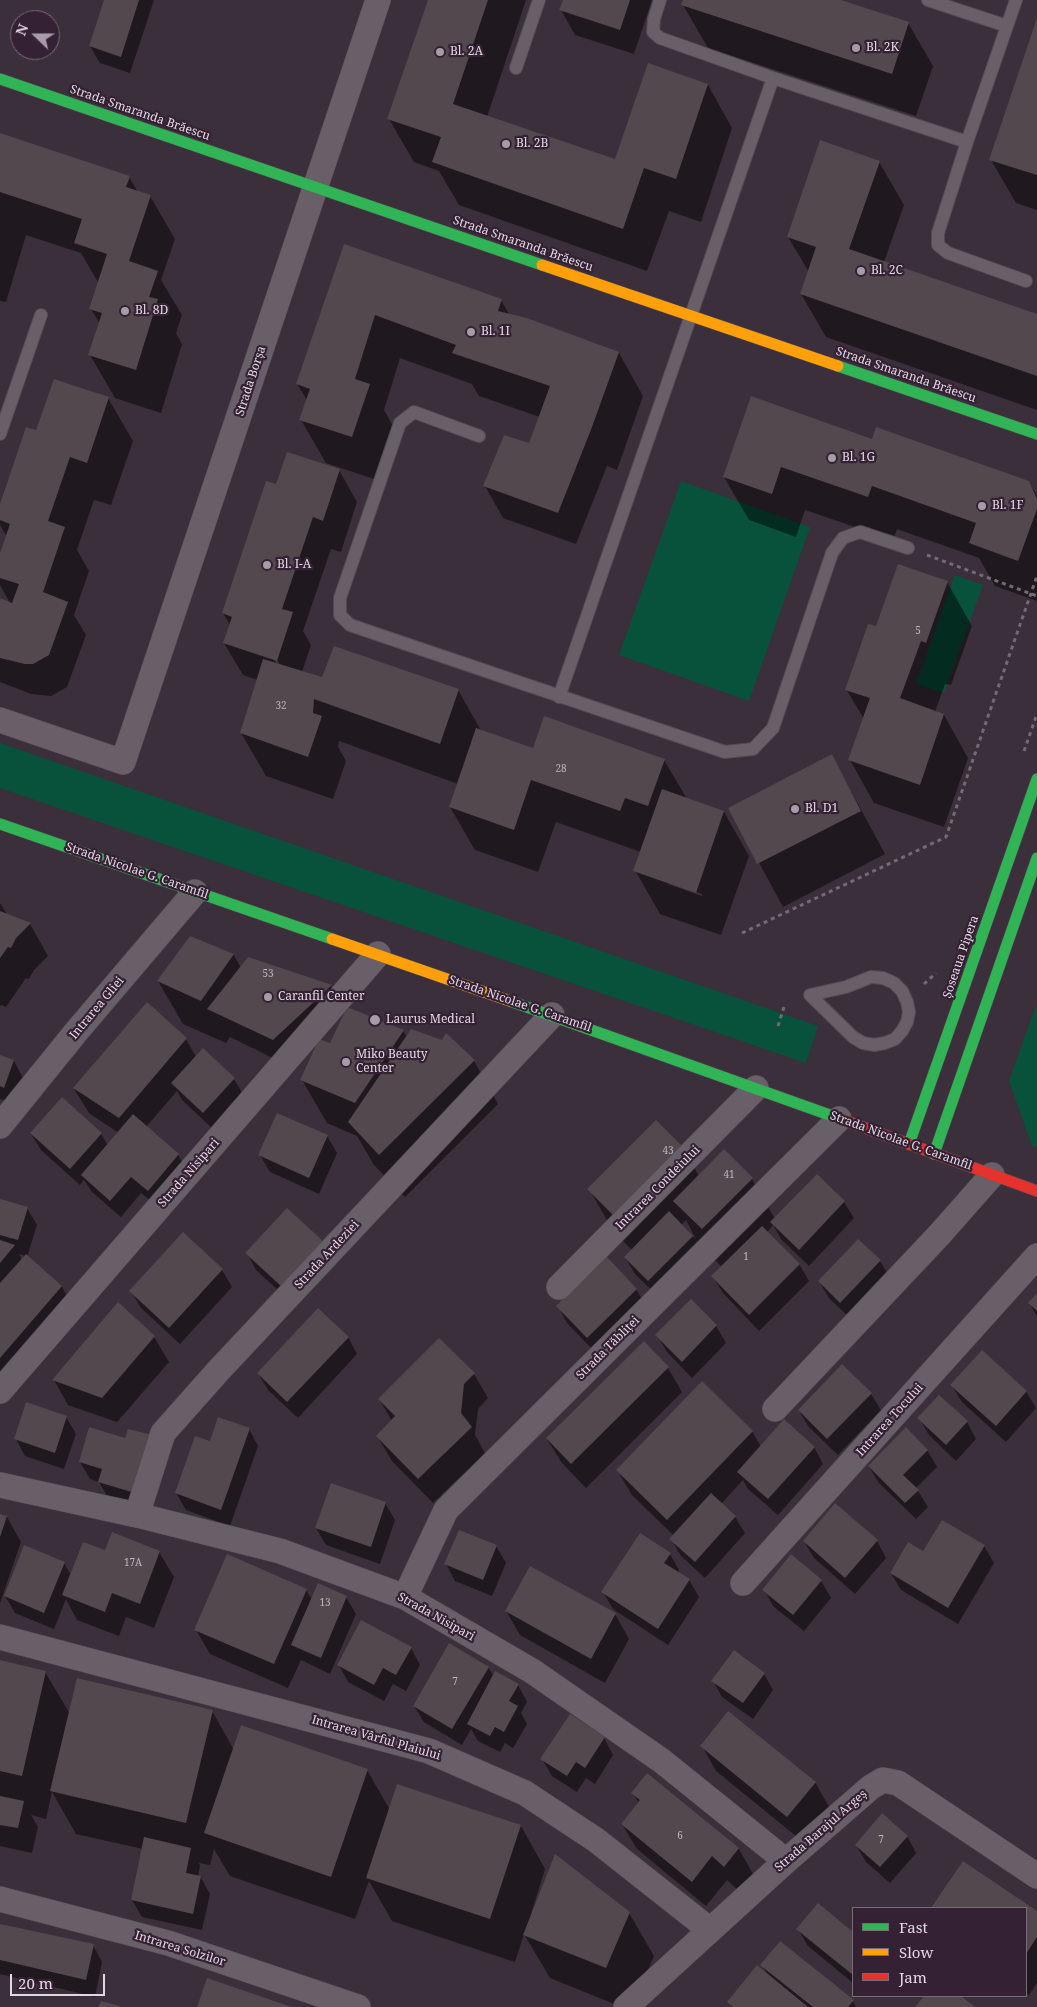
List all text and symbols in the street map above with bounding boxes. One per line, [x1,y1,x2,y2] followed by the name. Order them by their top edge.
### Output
[10,10,60,60] north arrow
[11,21,32,38] text: N
[866,41,899,55] place label: Bl. 2K
[850,42,862,54] marker: Bl. 2K
[450,45,483,59] place label: Bl. 2A
[434,46,446,58] marker: Bl. 2A
[68,82,212,144] street label: Strada Smaranda Brăescu
[516,137,548,151] place label: Bl. 2B
[500,138,512,150] marker: Bl. 2B
[451,213,595,275] street label: Strada Smaranda Brăescu
[871,264,903,278] place label: Bl. 2C
[855,265,867,277] marker: Bl. 2C
[135,304,168,318] place label: Bl. 8D
[119,305,131,317] marker: Bl. 8D
[481,325,510,339] place label: Bl. 1I
[465,326,477,338] marker: Bl. 1I
[233,344,269,418] street label: Strada Borșa
[834,344,978,406] street label: Strada Smaranda Brăescu
[842,451,875,465] place label: Bl. 1G
[826,452,838,464] marker: Bl. 1G
[992,499,1023,513] place label: Bl. 1F
[976,500,988,512] marker: Bl. 1F
[277,558,311,572] place label: Bl. I-A
[261,559,273,571] marker: Bl. I-A
[915,625,921,637] house number: 5
[275,700,287,712] house number: 32
[555,763,567,775] house number: 28
[805,802,838,816] place label: Bl. D1
[789,803,801,815] marker: Bl. D1
[64,840,210,902] street label: Strada Nicolae G. Caramfil
[940,914,982,1000] street label: Șoseaua Pipera
[262,968,274,980] house number: 53
[447,973,593,1035] street label: Strada Nicolae G. Caramfil
[67,974,127,1042] street label: Intrarea Gliei
[278,990,365,1004] place label: Caranfil Center
[262,991,274,1003] marker: Caranfil Center
[368,1013,382,1027] marker: Laurus Medical
[386,1013,475,1027] place label: Laurus Medical
[356,1048,428,1076] place label: Miko Beauty Center
[340,1056,352,1068] marker: Miko Beauty Center
[828,1109,974,1173] street label: Strada Nicolae G. Caramfil
[155,1136,223,1210] street label: Strada Nisipari
[613,1143,703,1233] street label: Intrarea Condeiului
[662,1145,674,1157] house number: 43
[723,1169,735,1181] house number: 41
[292,1218,362,1292] street label: Strada Ardeziei
[743,1251,749,1263] house number: 1
[573,1313,643,1383] street label: Strada Tăbliței
[854,1381,926,1459] street label: Intrarea Tocului
[124,1557,142,1569] house number: 17A
[395,1590,477,1644] street label: Strada Nisipari
[319,1597,331,1609] house number: 13
[452,1676,458,1688] house number: 7
[310,1713,442,1763] street label: Intrarea Vârful Plaiului
[772,1787,870,1875] street label: Strada Barajul Argeș
[677,1830,683,1842] house number: 6
[878,1834,884,1846] house number: 7
[852,1907,1027,1997] legend
[899,1917,928,1937] text: Fast
[133,1928,227,1970] street label: Intrarea Solzilor
[899,1942,933,1962] text: Slow
[12,1964,108,1996] scale bar
[899,1967,927,1987] text: Jam
[18,1973,53,1993] text: 20 m

